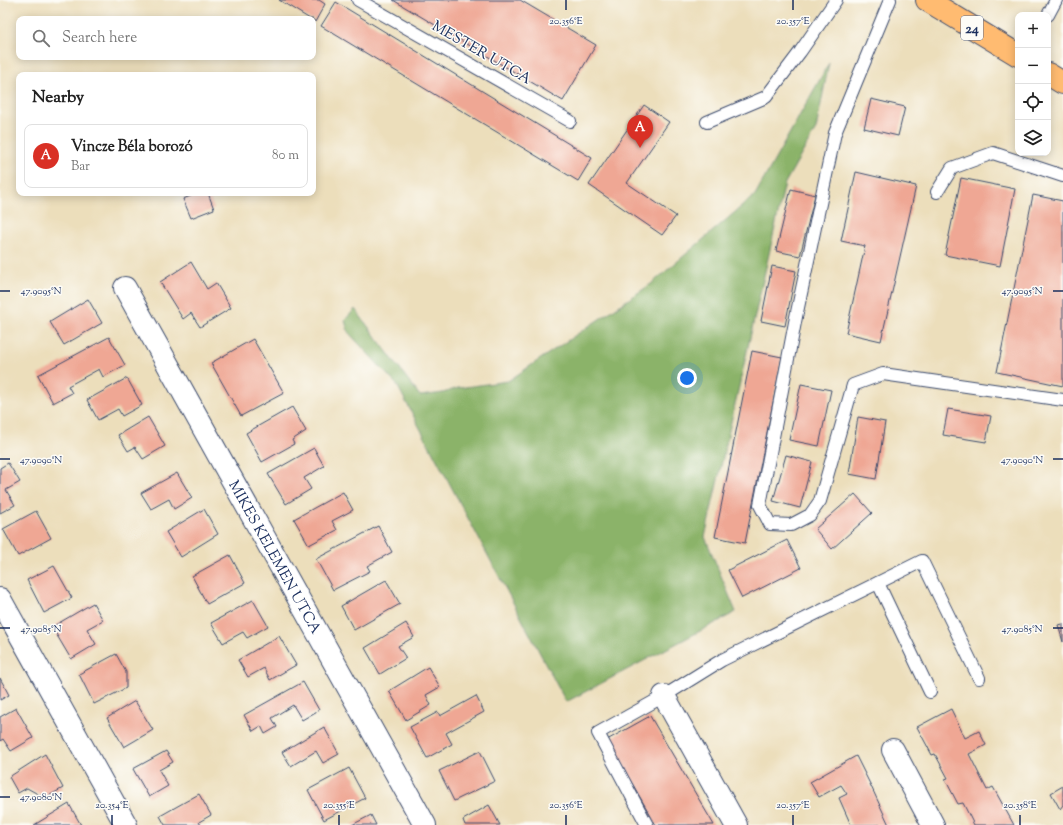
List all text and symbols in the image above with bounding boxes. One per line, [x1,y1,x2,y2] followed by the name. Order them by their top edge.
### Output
[1015,12,1051,156] map controls
[1015,12,1051,48] button: +
[549,14,583,29] text: 20.356°E
[776,14,810,29] text: 20.357°E
[16,16,316,60] search box
[428,16,535,90] street label: MESTER UTCA
[961,16,983,40] road number: 24
[30,27,52,49] icon: search
[62,28,137,49] text: Search here
[1015,48,1051,84] button: −
[1015,84,1051,120] button: locate
[32,86,84,110] text: Nearby
[627,115,653,148] pin: A
[1015,120,1051,156] button: layers
[71,137,193,158] text: Vincze Béla borozó
[41,147,51,165] text: A
[272,147,299,165] text: 80 m
[71,158,90,176] text: Bar
[20,284,62,299] text: 47.9095°N
[1001,284,1043,299] text: 47.9095°N
[677,368,697,388] your location
[20,453,62,468] text: 47.9090°N
[1001,453,1043,468] text: 47.9090°N
[222,477,325,638] street label: MIKES KELEMEN UTCA
[20,622,62,637] text: 47.9085°N
[1001,622,1043,637] text: 47.9085°N
[20,790,62,805] text: 47.9080°N
[95,798,129,813] text: 20.354°E
[323,798,355,813] text: 20.355°E
[549,798,583,813] text: 20.356°E
[776,798,810,813] text: 20.357°E
[1003,798,1037,813] text: 20.358°E

